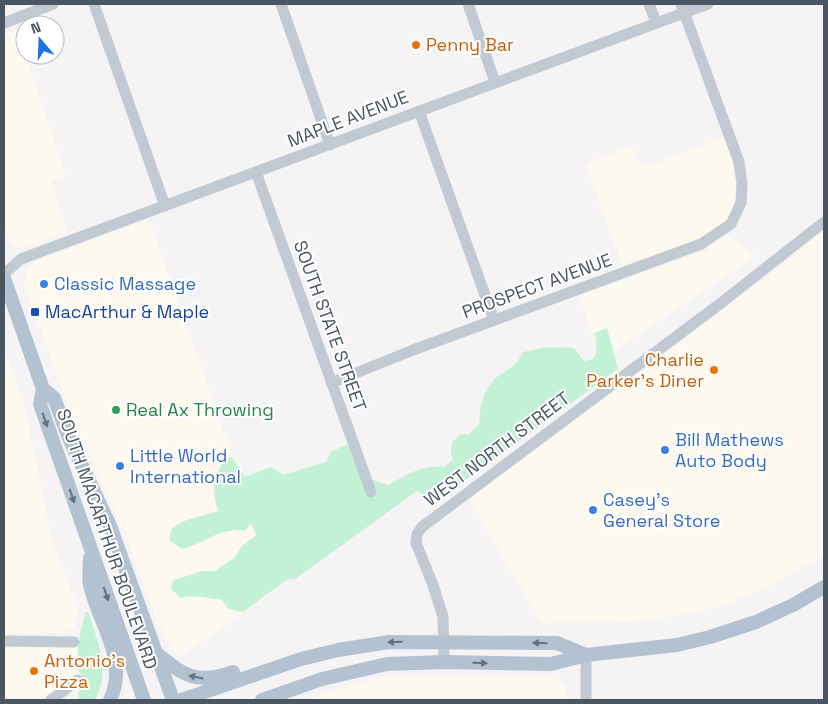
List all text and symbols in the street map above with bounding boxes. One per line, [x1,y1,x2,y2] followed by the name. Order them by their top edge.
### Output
[15,15,65,65] north arrow
[28,18,43,38] text: N
[426,33,514,56] place label: Penny Bar
[410,39,422,51] marker: Penny Bar
[284,85,412,152] street label: MAPLE AVENUE
[289,237,372,415] street label: SOUTH STATE STREET
[459,248,615,323] street label: PROSPECT AVENUE
[54,272,196,295] place label: Classic Massage
[38,278,50,290] marker: Classic Massage
[45,300,209,323] place label: MacArthur & Maple
[29,306,41,318] marker: MacArthur & Maple
[586,348,704,392] place label: Charlie Parker's Diner
[708,364,720,376] marker: Charlie Parker's Diner
[419,386,574,511] street label: WEST NORTH STREET
[126,398,274,421] place label: Real Ax Throwing
[110,404,122,416] marker: Real Ax Throwing
[52,406,163,672] street label: SOUTH MACARTHUR BOULEVARD
[42,412,49,427] one-way arrow
[675,428,784,472] place label: Bill Mathews Auto Body
[130,444,241,488] place label: Little World International
[659,444,671,456] marker: Bill Mathews Auto Body
[114,460,126,472] marker: Little World International
[69,488,76,503] one-way arrow
[603,488,720,532] place label: Casey's General Store
[587,504,599,516] marker: Casey's General Store
[103,586,110,601] one-way arrow
[387,639,403,647] one-way arrow
[531,639,547,647] one-way arrow
[44,649,125,693] place label: Antonio's Pizza
[472,659,488,667] one-way arrow
[28,665,40,677] marker: Antonio's Pizza
[189,673,204,681] one-way arrow

